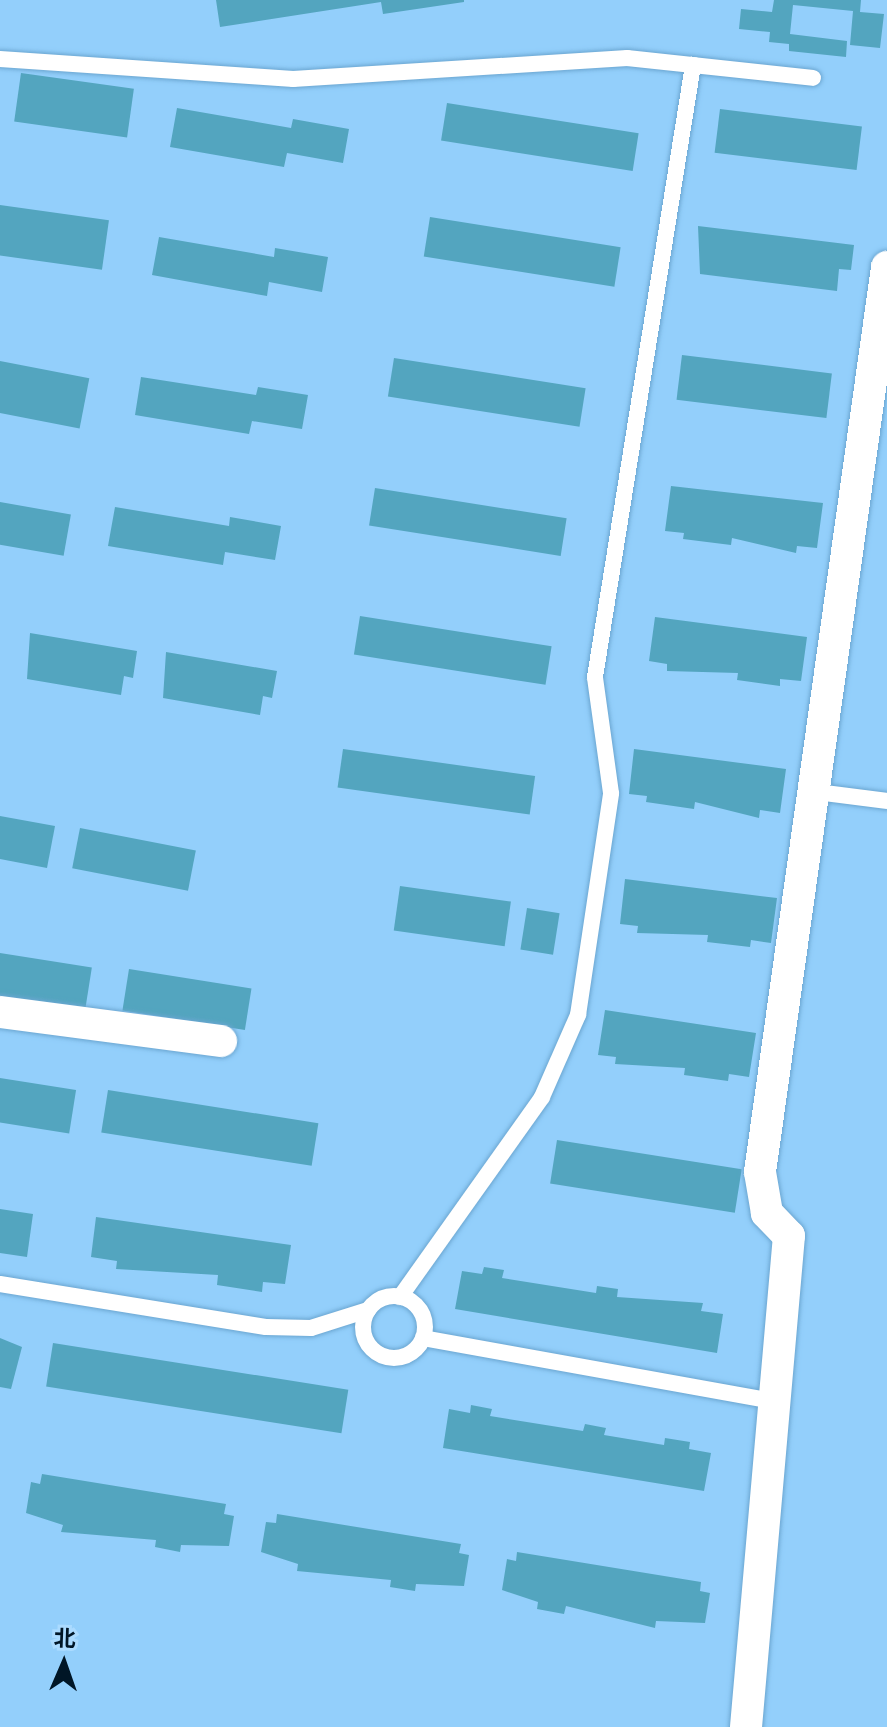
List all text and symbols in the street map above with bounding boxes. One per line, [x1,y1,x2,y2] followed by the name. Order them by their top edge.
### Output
[24,1623,104,1703] north arrow
[53,1625,76,1652] text: 北

